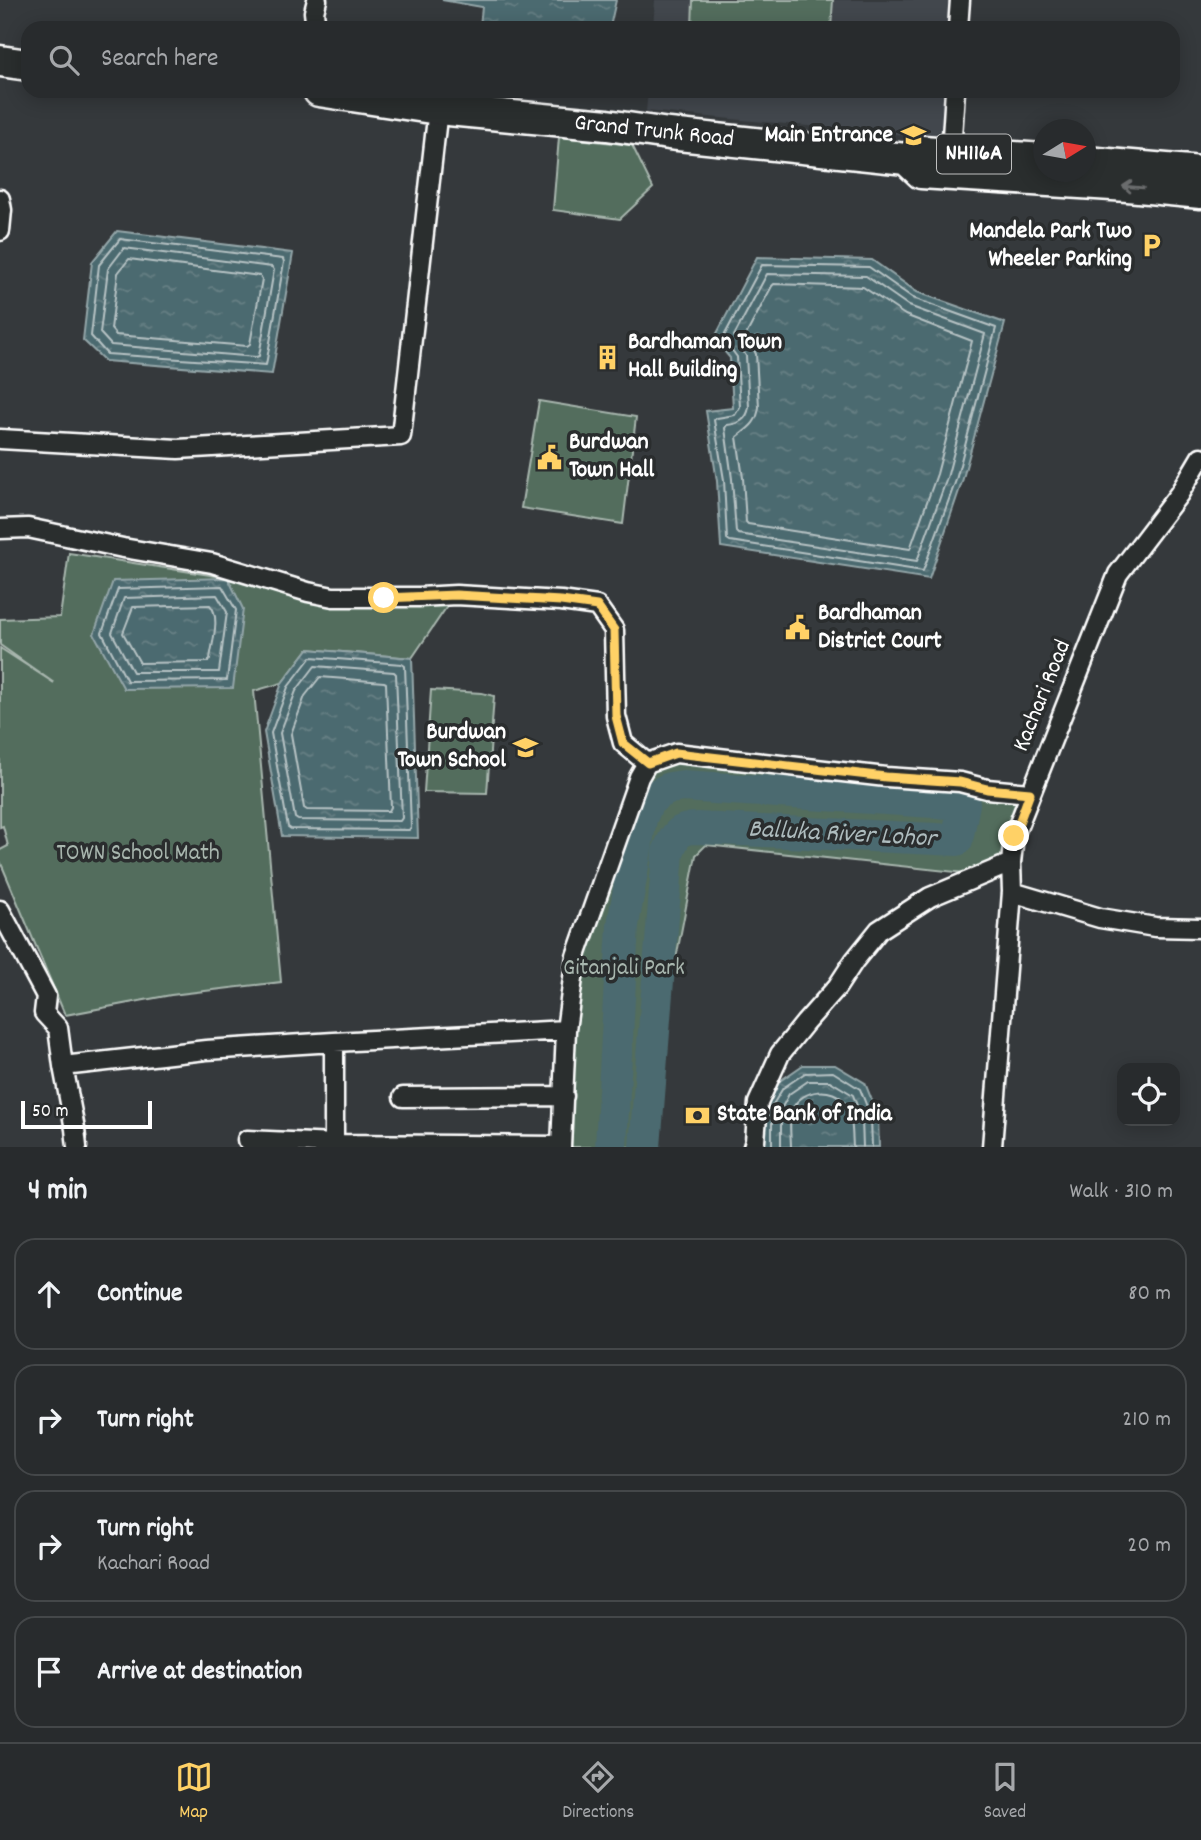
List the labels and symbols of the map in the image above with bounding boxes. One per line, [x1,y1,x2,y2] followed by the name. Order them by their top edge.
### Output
[573,107,735,157] street label: Grand Trunk Road
[764,119,893,153] place label: Main Entrance
[1033,119,1096,182] north arrow
[899,122,927,150] school or university icon: Main Entrance
[937,134,1011,174] road number: NH116A
[1122,180,1145,193] one-way arrow
[969,215,1132,277] place label: Mandela Park Two Wheeler Parking
[1138,232,1166,260] parking icon: Mandela Park Two Wheeler Parking
[628,326,782,388] place label: Bardhaman Town Hall Building
[594,343,622,371] building icon: Bardhaman Town Hall Building
[569,426,654,488] place label: Burdwan Town Hall
[535,443,563,471] public building icon: Burdwan Town Hall
[368,582,399,613] route start
[818,597,942,659] place label: Bardhaman District Court
[784,614,812,642] public building icon: Bardhaman District Court
[1005,635,1081,757] street label: Kachari Road
[398,716,506,778] place label: Burdwan Town School
[512,733,540,761] school or university icon: Burdwan Town School
[747,812,940,859] water label: Balluka River Lohor
[998,820,1029,851] route end
[56,837,220,871] park label: TOWN School Math
[563,952,685,986] park label: Gitanjali Park
[21,1098,152,1130] scale bar
[717,1098,892,1132] place label: State Bank of India
[683,1101,711,1129] bank icon: State Bank of India

